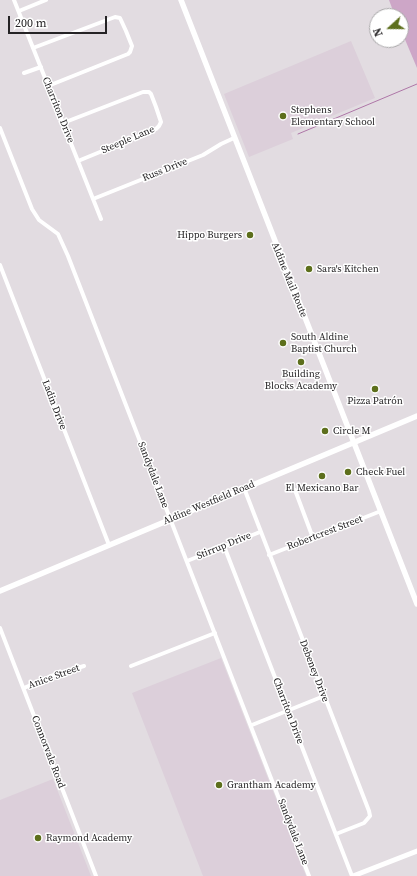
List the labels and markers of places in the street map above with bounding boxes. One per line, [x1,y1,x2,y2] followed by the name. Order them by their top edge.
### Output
[291,104,375,128] place label: Stephens Elementary School
[278,111,288,121] marker: Stephens Elementary School
[177,229,242,241] place label: Hippo Burgers
[245,230,255,240] marker: Hippo Burgers
[317,263,379,275] place label: Sara's Kitchen
[304,264,314,274] marker: Sara's Kitchen
[291,331,357,354] place label: South Aldine Baptist Church
[278,338,288,348] marker: South Aldine Baptist Church
[296,357,306,367] marker: Building Blocks Academy
[265,368,337,392] place label: Building Blocks Academy
[370,384,380,394] marker: Pizza Patrón
[347,395,403,407] place label: Pizza Patrón
[333,425,371,437] place label: Circle M
[320,426,330,436] marker: Circle M
[356,466,405,478] place label: Check Fuel
[343,467,353,477] marker: Check Fuel
[317,471,327,481] marker: El Mexicano Bar
[286,482,358,494] place label: El Mexicano Bar
[227,779,316,791] place label: Grantham Academy
[214,780,224,790] marker: Grantham Academy
[46,832,132,844] place label: Raymond Academy
[33,833,43,843] marker: Raymond Academy

